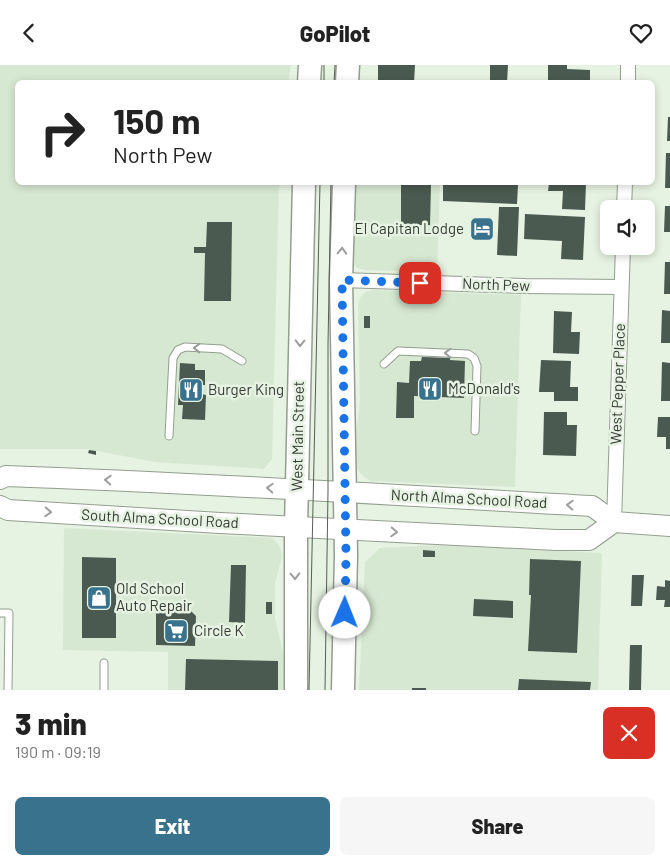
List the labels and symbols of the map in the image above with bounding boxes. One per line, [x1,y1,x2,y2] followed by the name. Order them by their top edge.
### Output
[469,216,495,242] hotel icon: El Capitan Lodge
[355,219,464,237] place label: El Capitan Lodge
[337,246,348,254] one-way arrow
[399,262,441,304] pin
[462,274,530,294] street label: North Pew
[606,323,628,445] street label: West Pepper Place
[295,340,305,347] one-way arrow
[192,342,200,353] one-way arrow
[444,348,452,358] one-way arrow
[417,376,443,402] restaurant icon: McDonald's
[178,377,204,403] restaurant icon: Burger King
[448,379,520,397] place label: McDonald's
[208,380,284,398] place label: Burger King
[287,381,307,491] street label: West Main Street
[104,475,112,486] one-way arrow
[266,483,274,494] one-way arrow
[390,485,548,511] street label: North Alma School Road
[566,499,574,510] one-way arrow
[81,505,239,531] street label: South Alma School Road
[44,507,52,518] one-way arrow
[391,527,399,537] one-way arrow
[290,572,301,580] one-way arrow
[116,579,192,614] place label: Old School Auto Repair
[86,585,112,611] shop icon: Old School Auto Repair
[318,586,370,638] position arrow
[163,618,189,644] supermarket icon: Circle K
[194,621,244,639] place label: Circle K

